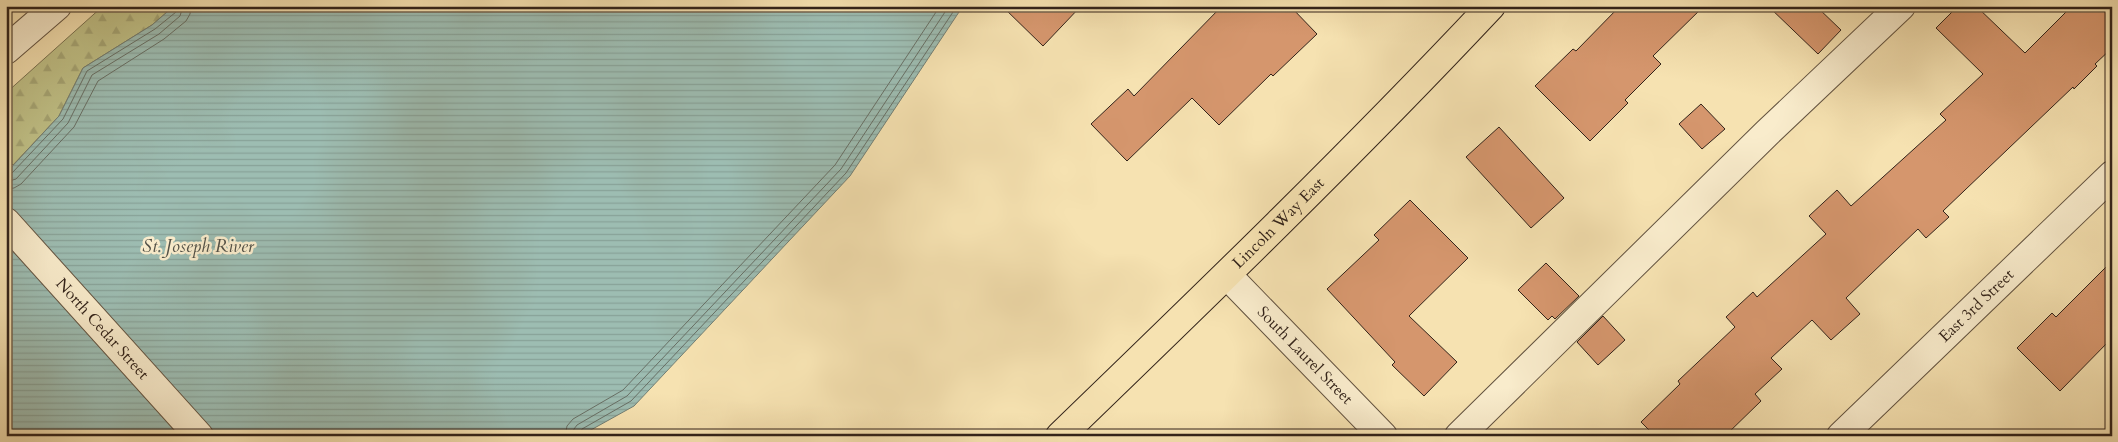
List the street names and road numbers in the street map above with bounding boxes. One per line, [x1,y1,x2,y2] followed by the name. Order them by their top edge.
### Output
[1228,173,1329,274] street label: Lincoln Way East
[1934,264,2019,347] street label: East 3rd Street
[51,273,154,385] street label: North Cedar Street
[1252,301,1358,409] street label: South Laurel Street

